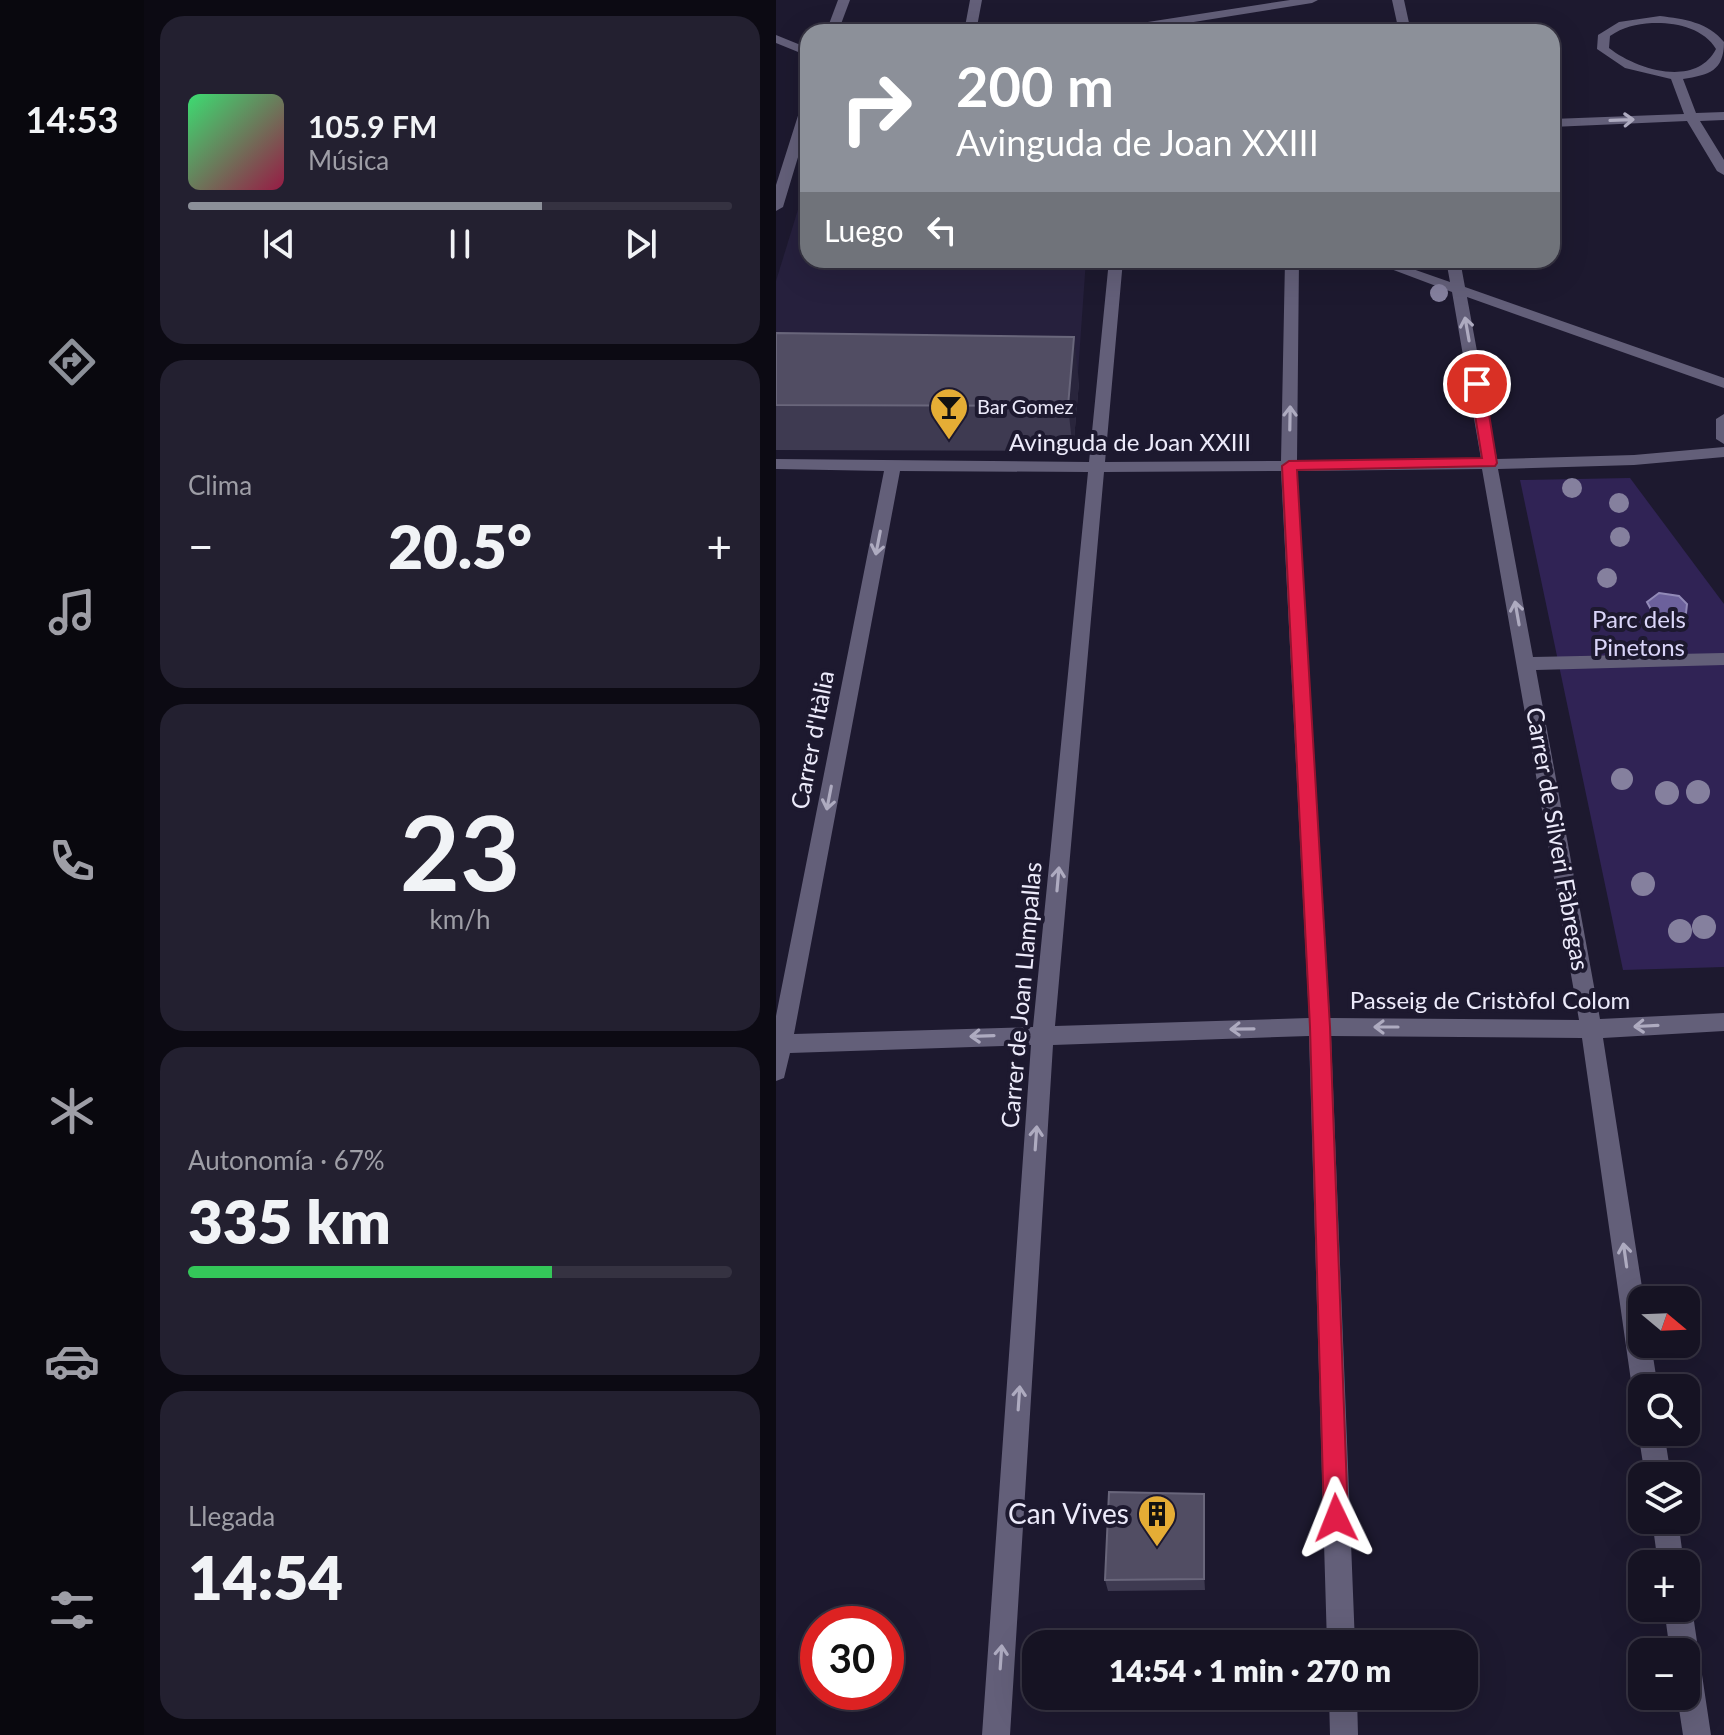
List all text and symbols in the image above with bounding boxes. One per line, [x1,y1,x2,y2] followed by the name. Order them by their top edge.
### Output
[956,52,1114,119] text: 200 m
[824,56,928,160] icon: right
[26,97,118,141] text: 14:53
[308,108,437,144] text: 105.9 FM
[1608,112,1635,127] one-way arrow
[956,120,1319,164] text: Avinguda de Joan XXIII
[308,144,389,176] text: Música
[920,208,964,252] icon: left
[824,212,904,248] text: Luego
[257,222,301,266] icon: previous
[438,222,482,266] icon: pause
[619,222,663,266] icon: next
[1459,317,1474,342] one-way arrow
[44,334,100,390] icon: directions
[1443,350,1511,418] pin
[1455,362,1499,406] icon: arrive
[928,386,970,441] bar icon: Bar Gomez
[977,394,1074,418] place label: Bar Gomez
[1282,405,1298,432] one-way arrow
[1009,427,1251,456] street label: Avinguda de Joan XXIII
[188,469,252,501] text: Clima
[388,510,532,582] text: 20.5°
[188,520,214,572] text: −
[706,520,732,572] text: +
[870,530,885,555] one-way arrow
[44,584,100,640] icon: music
[1508,600,1523,626] one-way arrow
[1592,604,1686,661] park label: Parc dels Pinetons
[784,668,839,811] street label: Carrer d'Itàlia
[1521,705,1596,973] street label: Carrer de Silveri Fàbregas
[820,785,835,811] one-way arrow
[400,788,520,913] text: 23
[44,833,100,889] icon: phone
[994,861,1047,1129] street label: Carrer de Joan Llampallas
[1050,866,1065,893] one-way arrow
[430,903,490,935] text: km/h
[1350,985,1630,1014] street label: Passeig de Cristòfol Colom
[1373,1019,1400,1035] one-way arrow
[1633,1019,1660,1034] one-way arrow
[1229,1021,1256,1037] one-way arrow
[969,1029,996,1044] one-way arrow
[44,1083,100,1139] icon: climate
[1029,1125,1044,1152] one-way arrow
[188,1144,385,1176] text: Autonomía · 67%
[188,1185,391,1257] text: 335 km
[1617,1243,1632,1269] one-way arrow
[1628,1286,1700,1358] north arrow
[1628,1286,1700,1710] map controls
[44,1333,100,1389] icon: car
[1628,1374,1700,1446] button: search
[1011,1385,1026,1412] one-way arrow
[1628,1462,1700,1534] button: layers
[1294,1476,1378,1560] position arrow
[1136,1493,1178,1548] building icon: Can Vives
[1008,1496,1129,1530] place label: Can Vives
[188,1500,275,1532] text: Llegada
[188,1541,343,1613] text: 14:54
[1628,1550,1700,1622] button: +
[44,1582,100,1638] icon: filters
[800,1606,904,1710] speed limit sign: 30
[1628,1638,1700,1710] button: −
[994,1644,1009,1671] one-way arrow
[1109,1652,1391,1688] text: 14:54 · 1 min · 270 m

